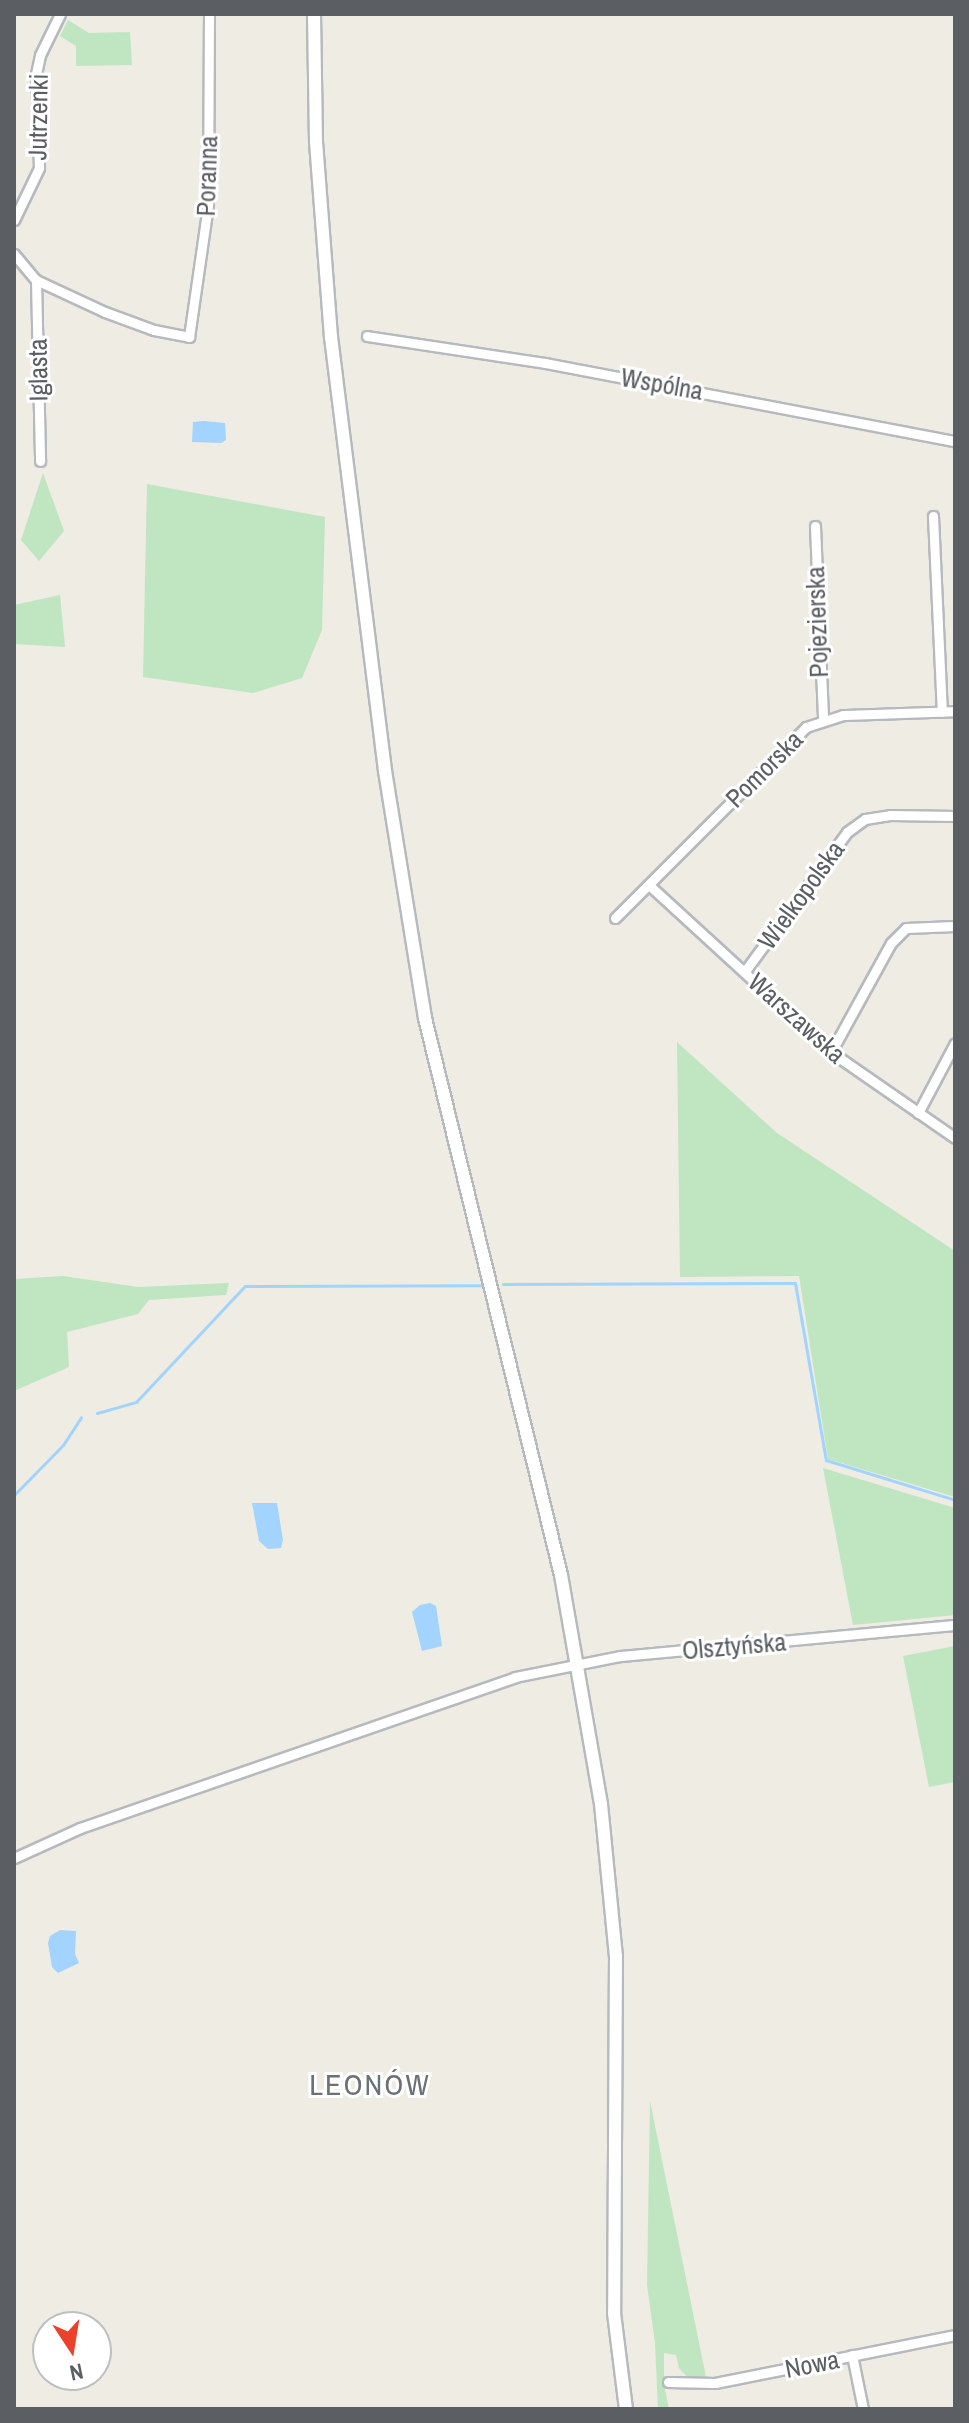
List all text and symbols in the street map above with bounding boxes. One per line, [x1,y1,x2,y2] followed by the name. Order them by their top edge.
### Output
[22,73,54,161] street label: Jutrzenki
[190,135,224,217] street label: Poranna
[22,338,54,402] street label: Iglasta
[618,361,706,407] street label: Wspólna
[799,566,835,678] street label: Pojezierska
[719,724,809,814] street label: Pomorska
[751,835,851,955] street label: Wielkopolska
[742,966,852,1070] street label: Warszawska
[681,1626,787,1666] street label: Olsztyńska
[309,2066,431,2102] district label: LEONÓW
[32,2311,112,2391] north arrow
[782,2343,842,2385] street label: Nowa
[67,2356,86,2389] text: N

